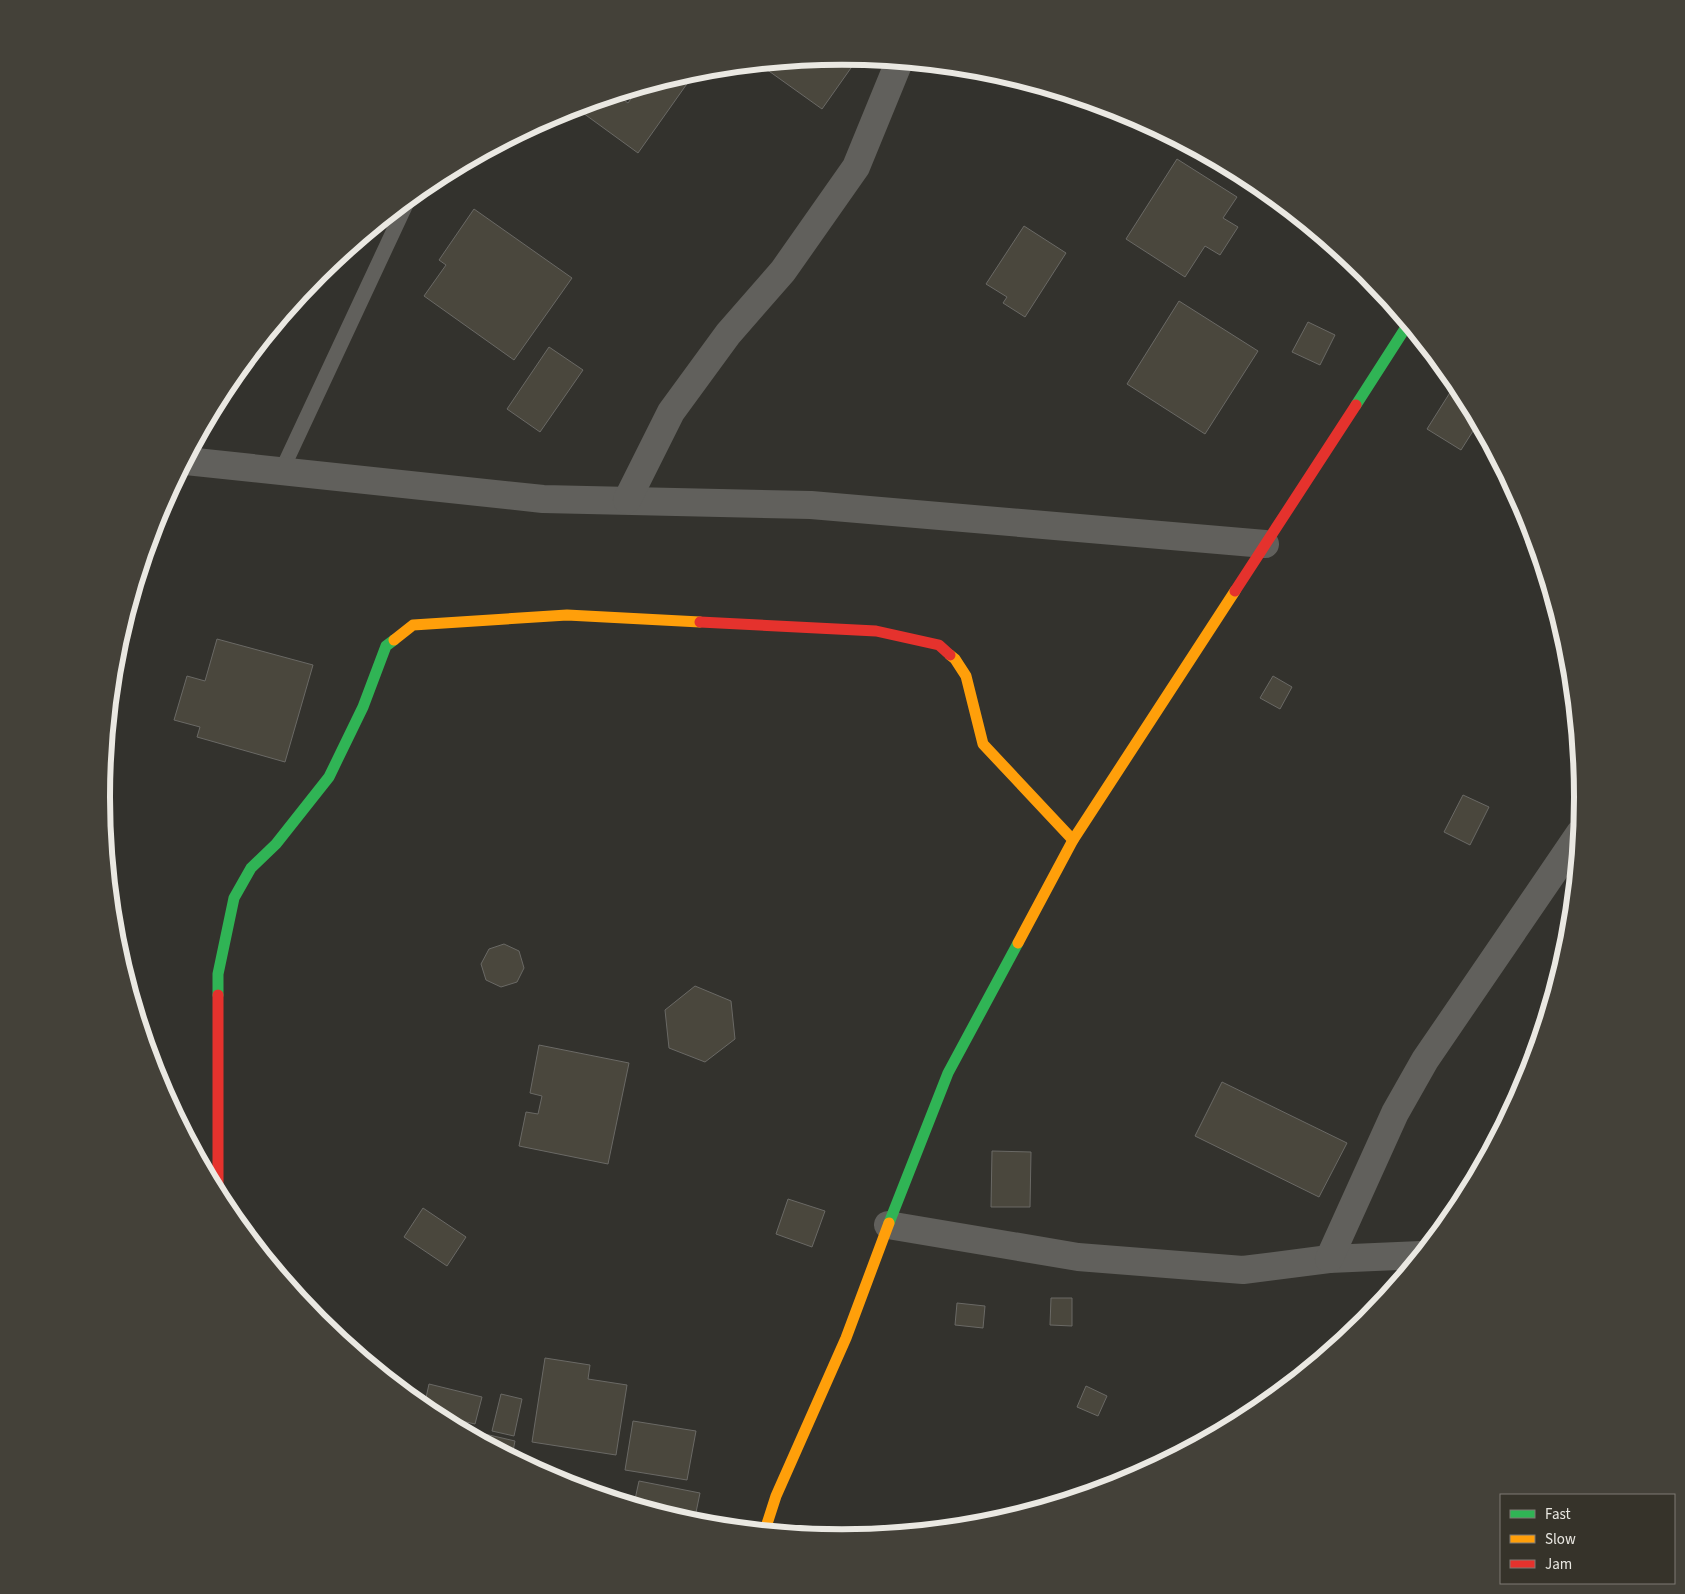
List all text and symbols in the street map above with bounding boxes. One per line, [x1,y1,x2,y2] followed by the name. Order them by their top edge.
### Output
[1500,1494,1675,1584] legend
[1545,1504,1571,1525] text: Fast
[1545,1529,1576,1550] text: Slow
[1545,1554,1572,1575] text: Jam

